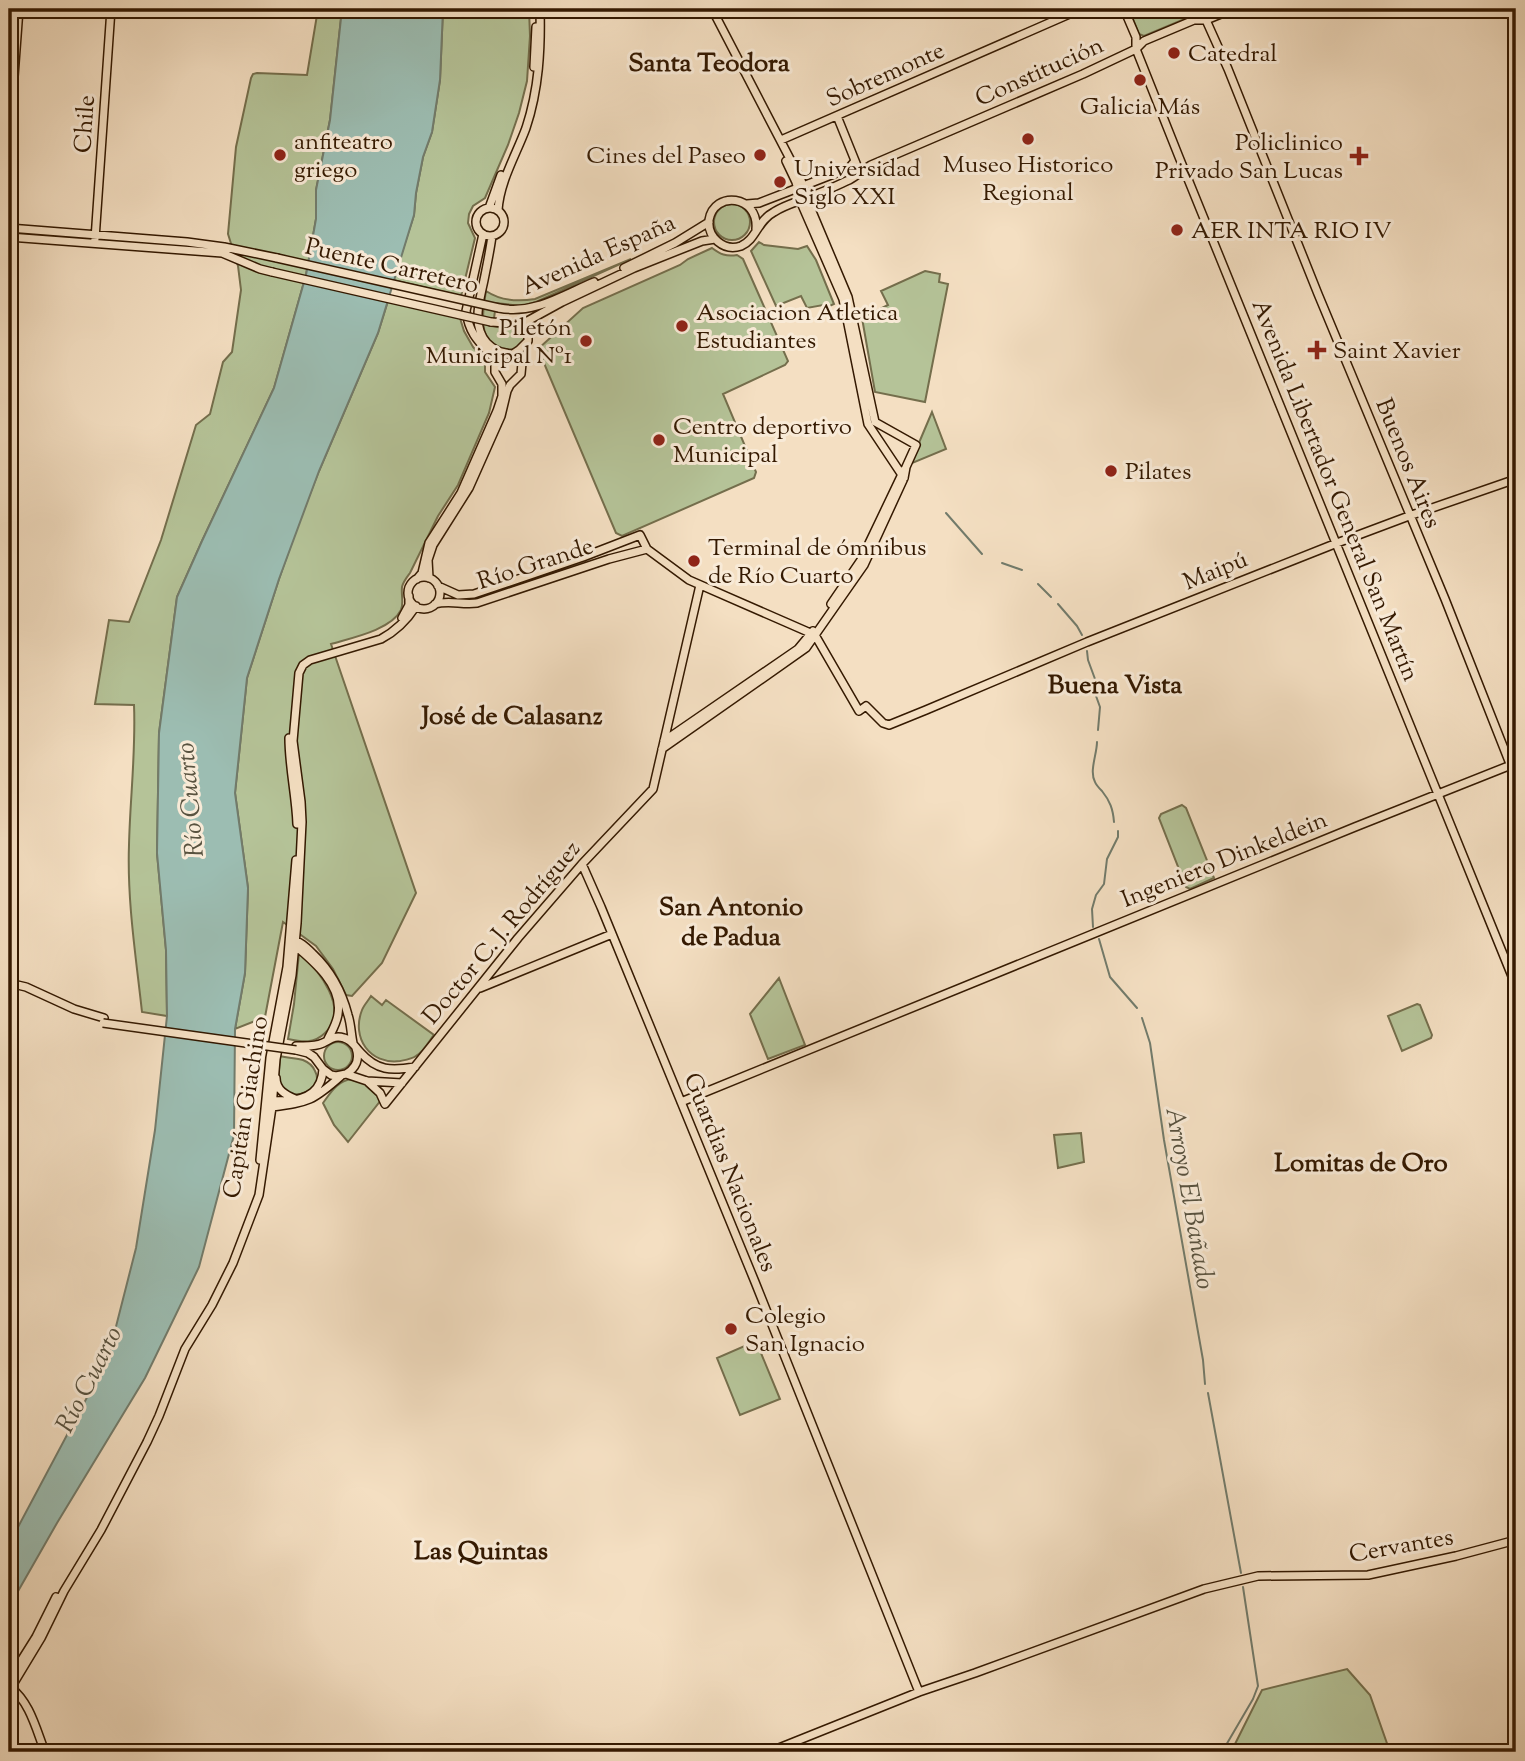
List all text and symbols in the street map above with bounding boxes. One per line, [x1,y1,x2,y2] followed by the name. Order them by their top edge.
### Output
[970,29,1109,116] street label: Constitución
[821,35,951,117] street label: Sobremonte
[1188,38,1278,72] place label: Catedral
[1166,45,1182,61] marker: Catedral
[628,46,790,83] district label: Santa Teodora
[1132,72,1148,88] marker: Galicia Más
[1080,91,1200,125] place label: Galicia Más
[67,94,105,154] street label: Chile
[294,126,393,188] place label: anfiteatro griego
[1155,127,1343,189] place label: Policlinico Privado San Lucas
[1020,131,1036,147] marker: Museo Historico Regional
[586,140,746,174] place label: Cines del Paseo
[1349,146,1369,166] marker: Policlinico Privado San Lucas
[272,147,288,163] marker: anfiteatro griego
[752,147,768,163] marker: Cines del Paseo
[943,149,1113,211] place label: Museo Historico Regional
[794,153,921,215] place label: Universidad Siglo XXI
[772,174,788,190] marker: Universidad Siglo XXI
[516,207,681,305] street label: Avenida España
[1191,215,1392,249] place label: AER INTA RIO IV
[1169,222,1185,238] marker: AER INTA RIO IV
[302,230,482,303] street label: Puente Carretero
[1242,295,1427,687] street label: Avenida Libertador General San Martín
[696,297,898,359] place label: Asociacion Atletica Estudiantes
[426,312,572,374] place label: Piletón Municipal Nº1
[674,318,690,334] marker: Asociacion Atletica Estudiantes
[578,333,594,349] marker: Piletón Municipal Nº1
[1333,335,1461,369] place label: Saint Xavier
[1307,340,1327,360] marker: Saint Xavier
[1366,394,1449,534] street label: Buenos Aires
[673,411,852,473] place label: Centro deportivo Municipal
[651,432,667,448] marker: Centro deportivo Municipal
[1125,456,1191,490] place label: Pilates
[1103,463,1119,479] marker: Pilates
[473,530,598,600] street label: Río Grande
[708,532,926,594] place label: Terminal de ómnibus de Río Cuarto
[1178,543,1253,600] street label: Maipú
[686,553,702,569] marker: Terminal de ómnibus de Río Cuarto
[1048,668,1182,705] district label: Buena Vista
[420,699,603,736] district label: José de Calasanz
[168,741,215,859] water label: Río Cuarto
[1117,804,1333,918] street label: Ingeniero Dinkeldein
[415,834,590,1032] street label: Doctor C. J. Rodríguez
[659,890,803,957] district label: San Antonio de Padua
[216,1014,278,1201] street label: Capitán Giachino
[674,1068,785,1277] street label: Guardias Nacionales
[1154,1105,1223,1292] water label: Arroyo El Bañado
[1274,1146,1448,1183] district label: Lomitas de Oro
[745,1300,865,1362] place label: Colegio San Ignacio
[48,1320,133,1440] water label: Río Cuarto
[723,1321,739,1337] marker: Colegio San Ignacio
[1347,1521,1456,1573] street label: Cervantes
[414,1534,548,1571] district label: Las Quintas

